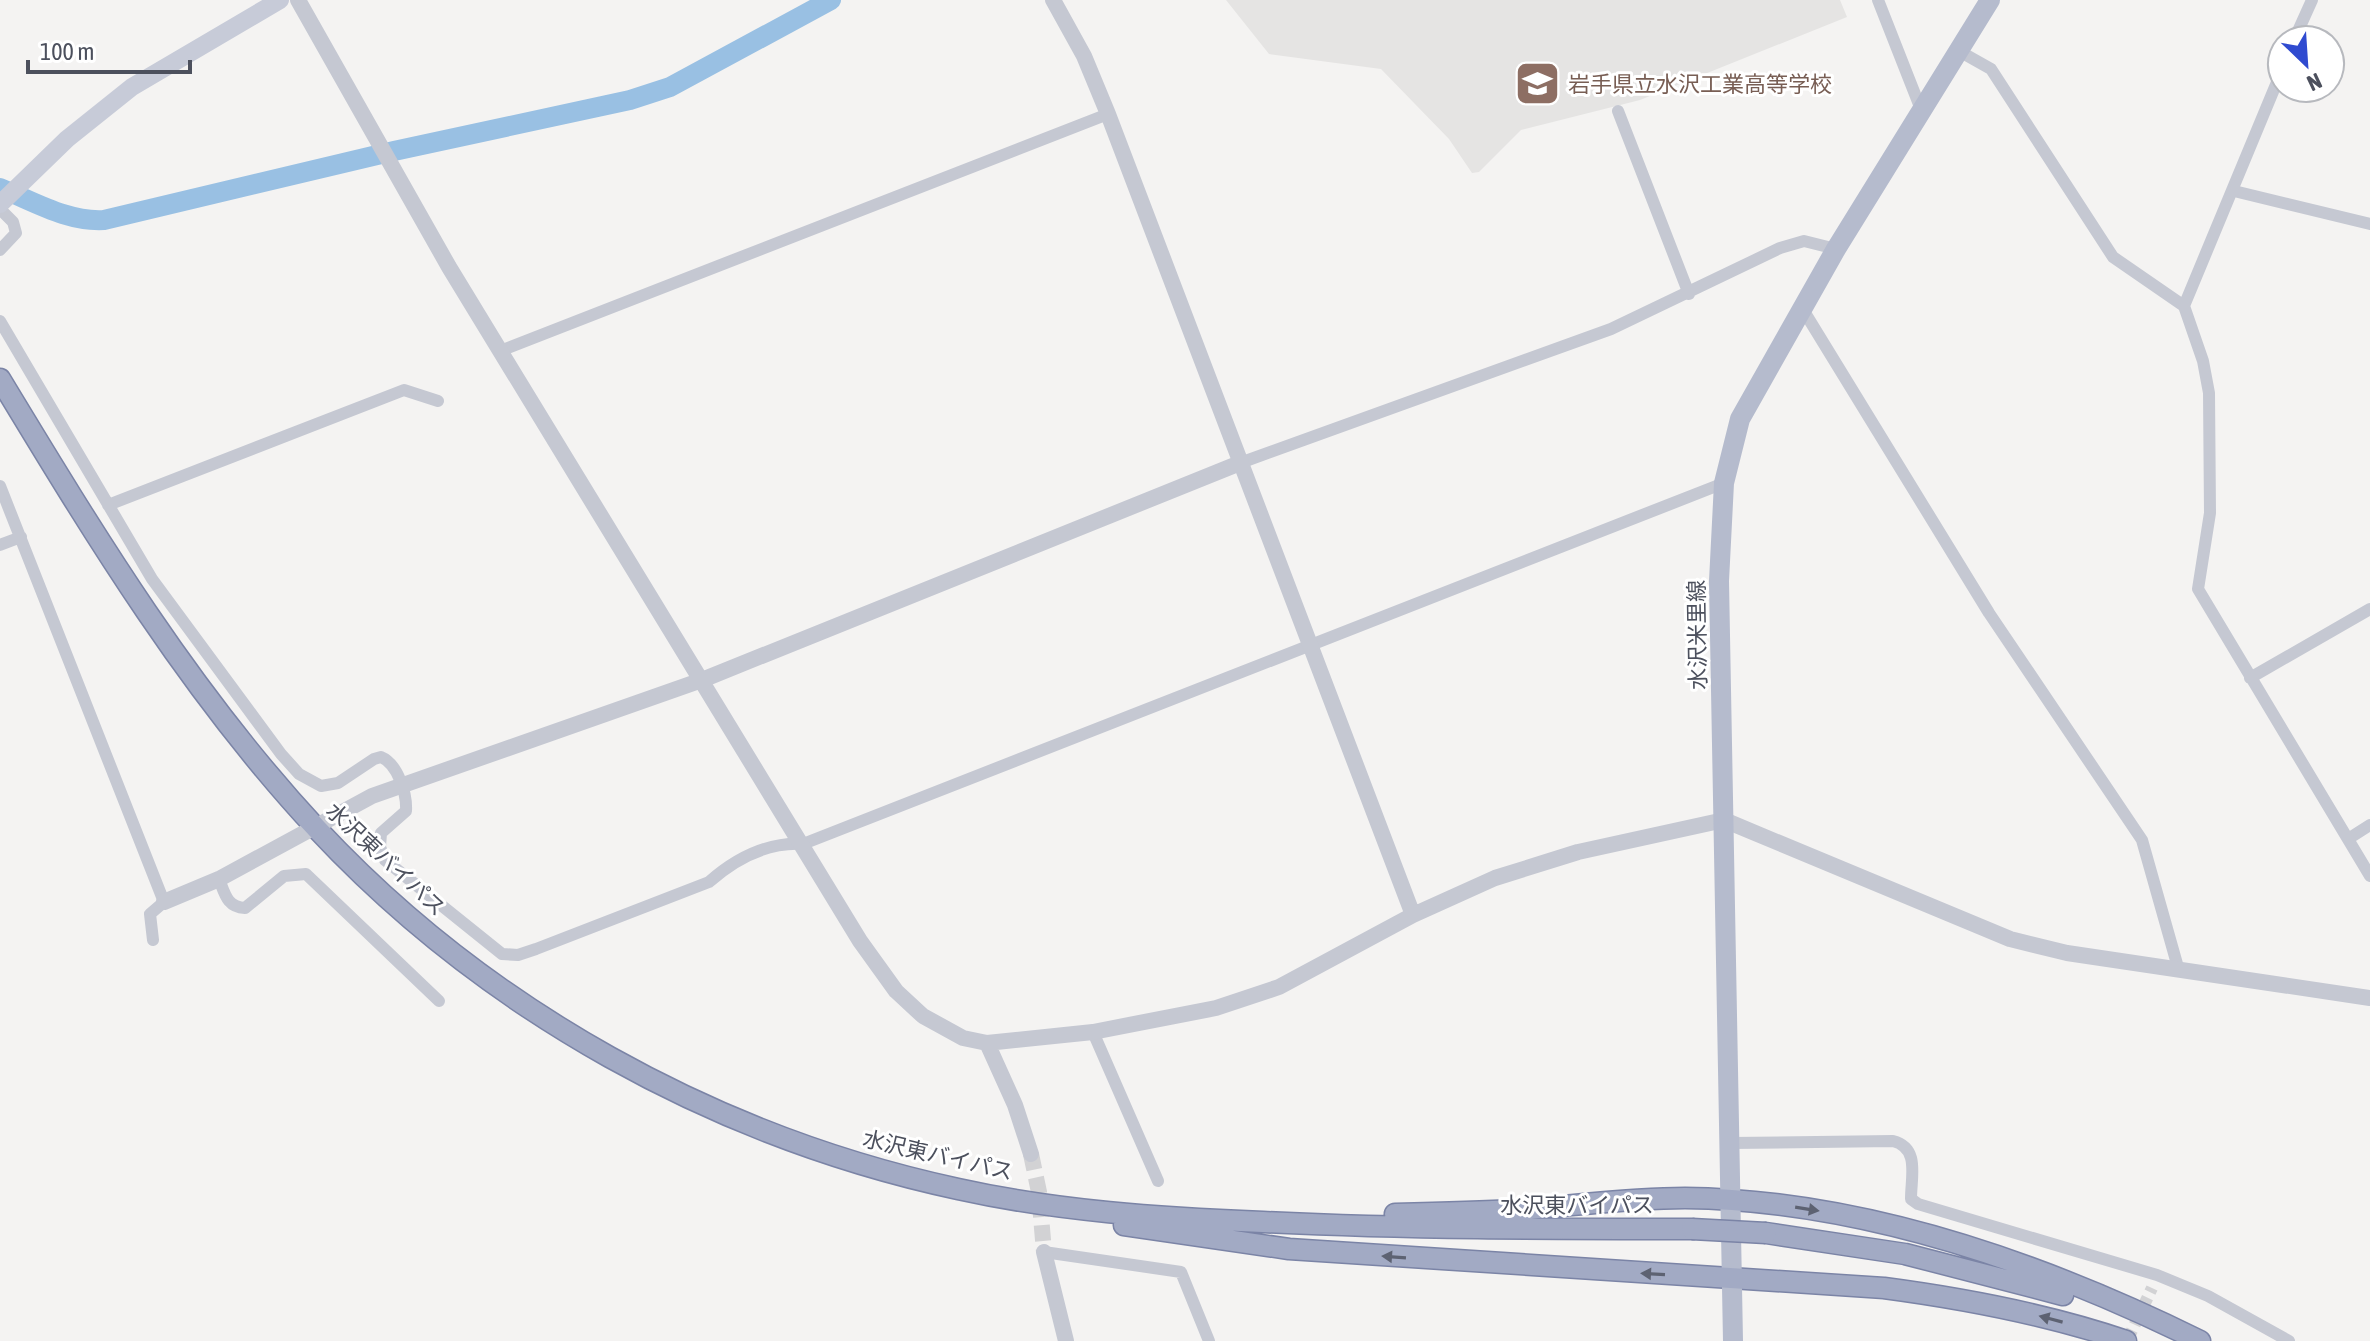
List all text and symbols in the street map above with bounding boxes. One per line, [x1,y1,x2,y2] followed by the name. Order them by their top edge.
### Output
[28,24,190,74] scale bar
[2266,24,2346,104] north arrow
[40,38,94,65] text: 100 m
[1513,60,1561,108] school or university icon: 岩手県立水沢工業高等学校
[2303,68,2326,97] text: N
[1568,71,1832,97] place label: 岩手県立水沢工業高等学校
[1683,580,1711,690] street label: 水沢米里線
[321,797,451,921] street label: 水沢東バイパス
[860,1125,1016,1185] street label: 水沢東バイパス
[1500,1192,1654,1218] street label: 水沢東バイパス
[1795,1203,1820,1216] one-way arrow
[1381,1250,1406,1263] one-way arrow
[1640,1267,1665,1280] one-way arrow
[2039,1312,2063,1325] one-way arrow

